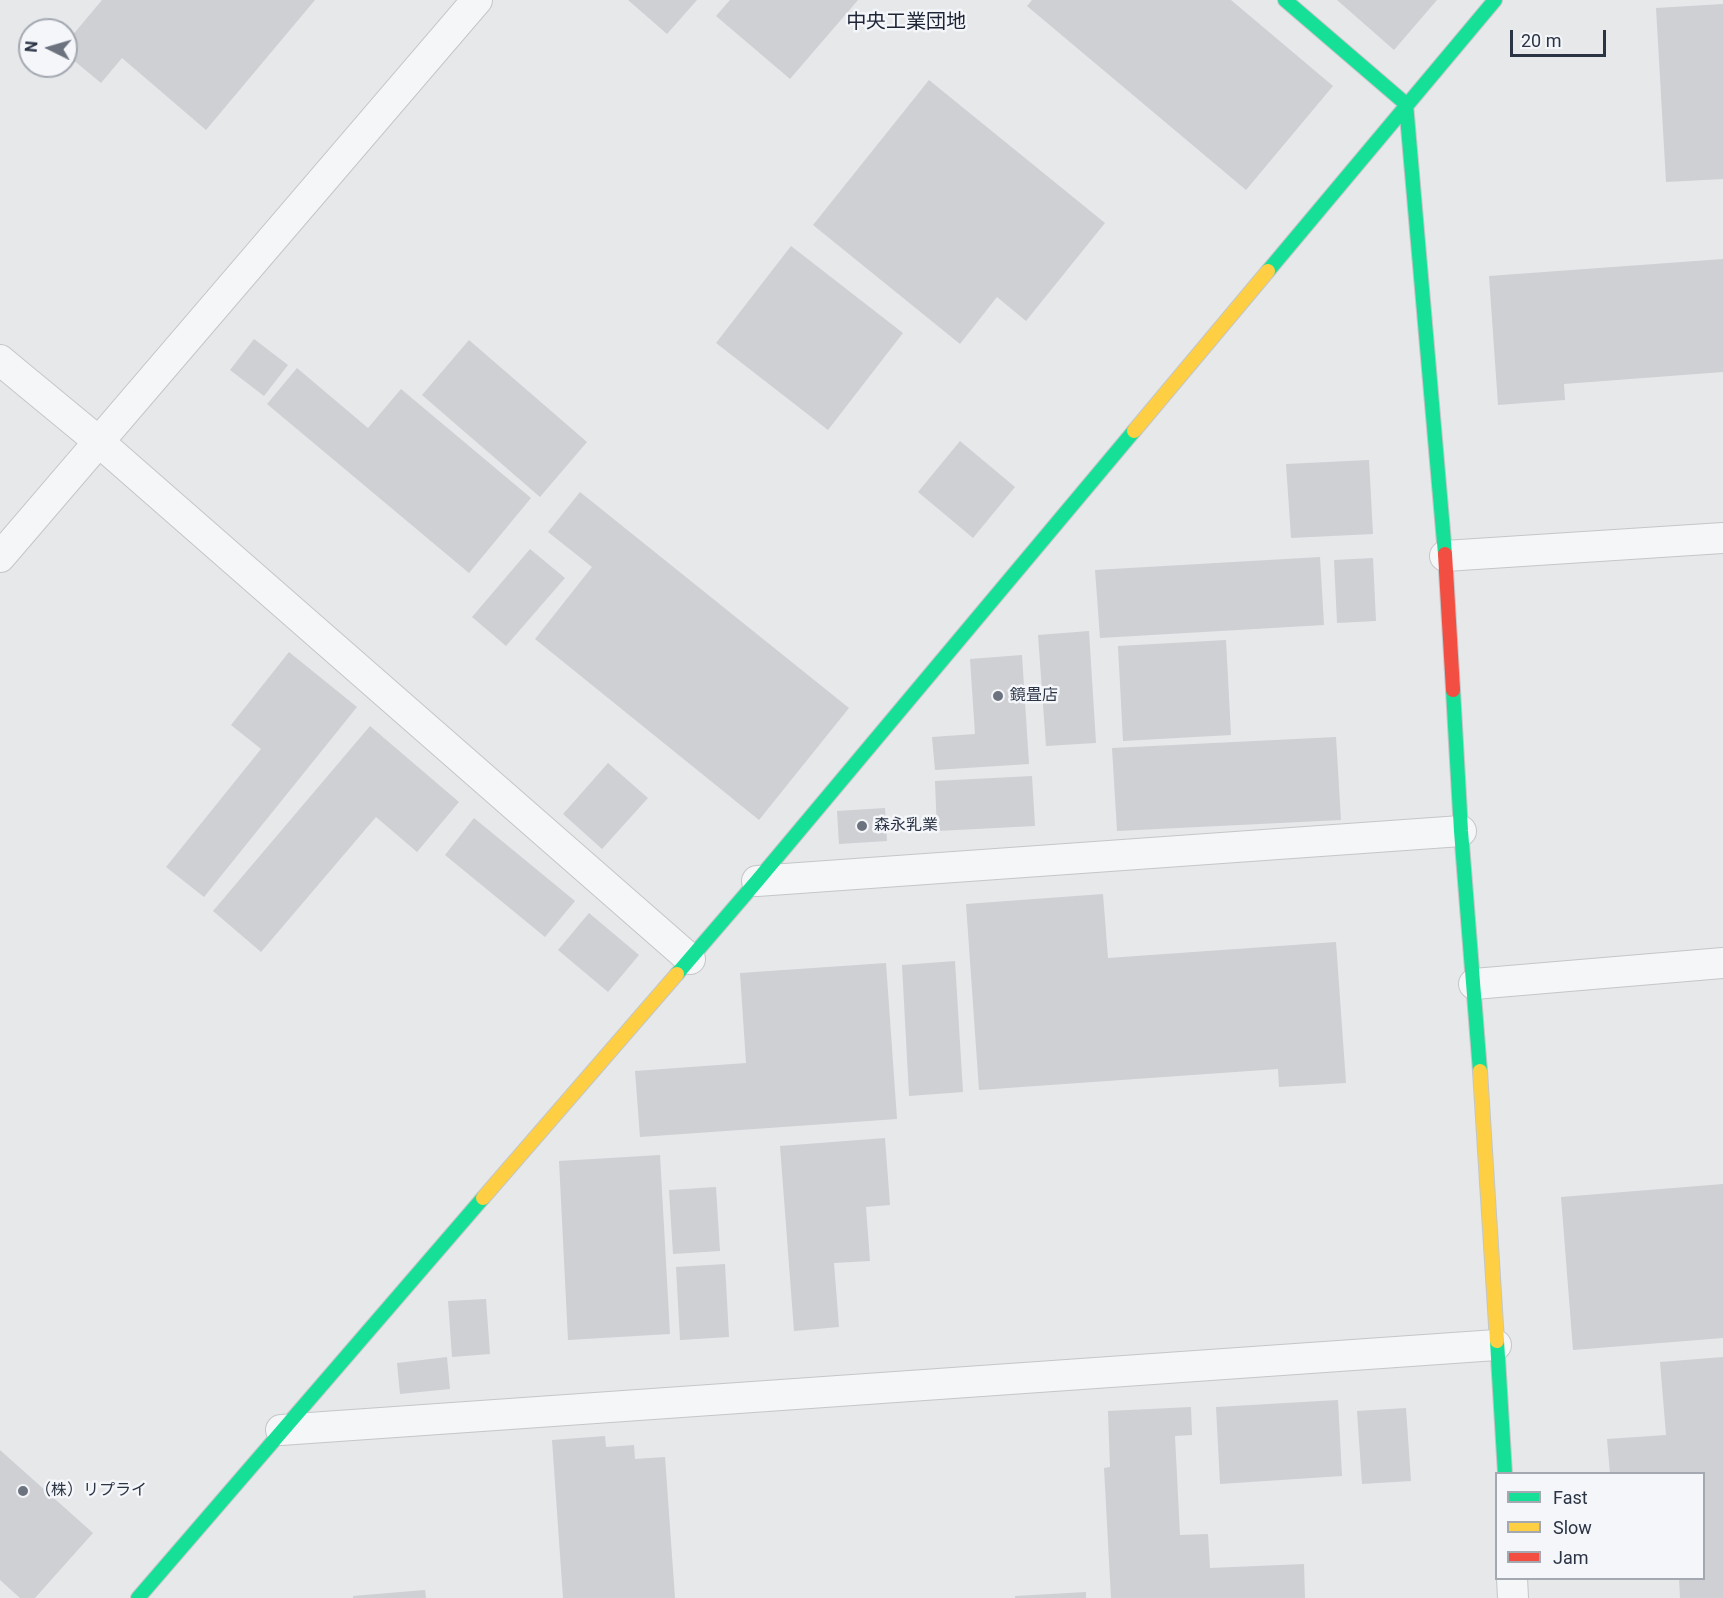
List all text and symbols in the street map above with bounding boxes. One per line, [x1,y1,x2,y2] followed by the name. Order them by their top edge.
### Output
[846,11,966,35] district label: 中央工業団地
[18,18,78,78] north arrow
[1513,18,1609,56] scale bar
[1521,30,1561,51] text: 20 m
[22,40,42,53] text: N
[1010,686,1058,706] place label: 鏡畳店
[991,689,1005,703] marker: 鏡畳店
[874,816,938,836] place label: 森永乳業
[855,819,869,833] marker: 森永乳業
[1495,1472,1705,1580] legend
[35,1481,147,1501] place label: （株）リプライ
[16,1484,30,1498] marker: （株）リプライ
[1553,1487,1588,1508] text: Fast
[1553,1517,1592,1538] text: Slow
[1553,1547,1589,1568] text: Jam

